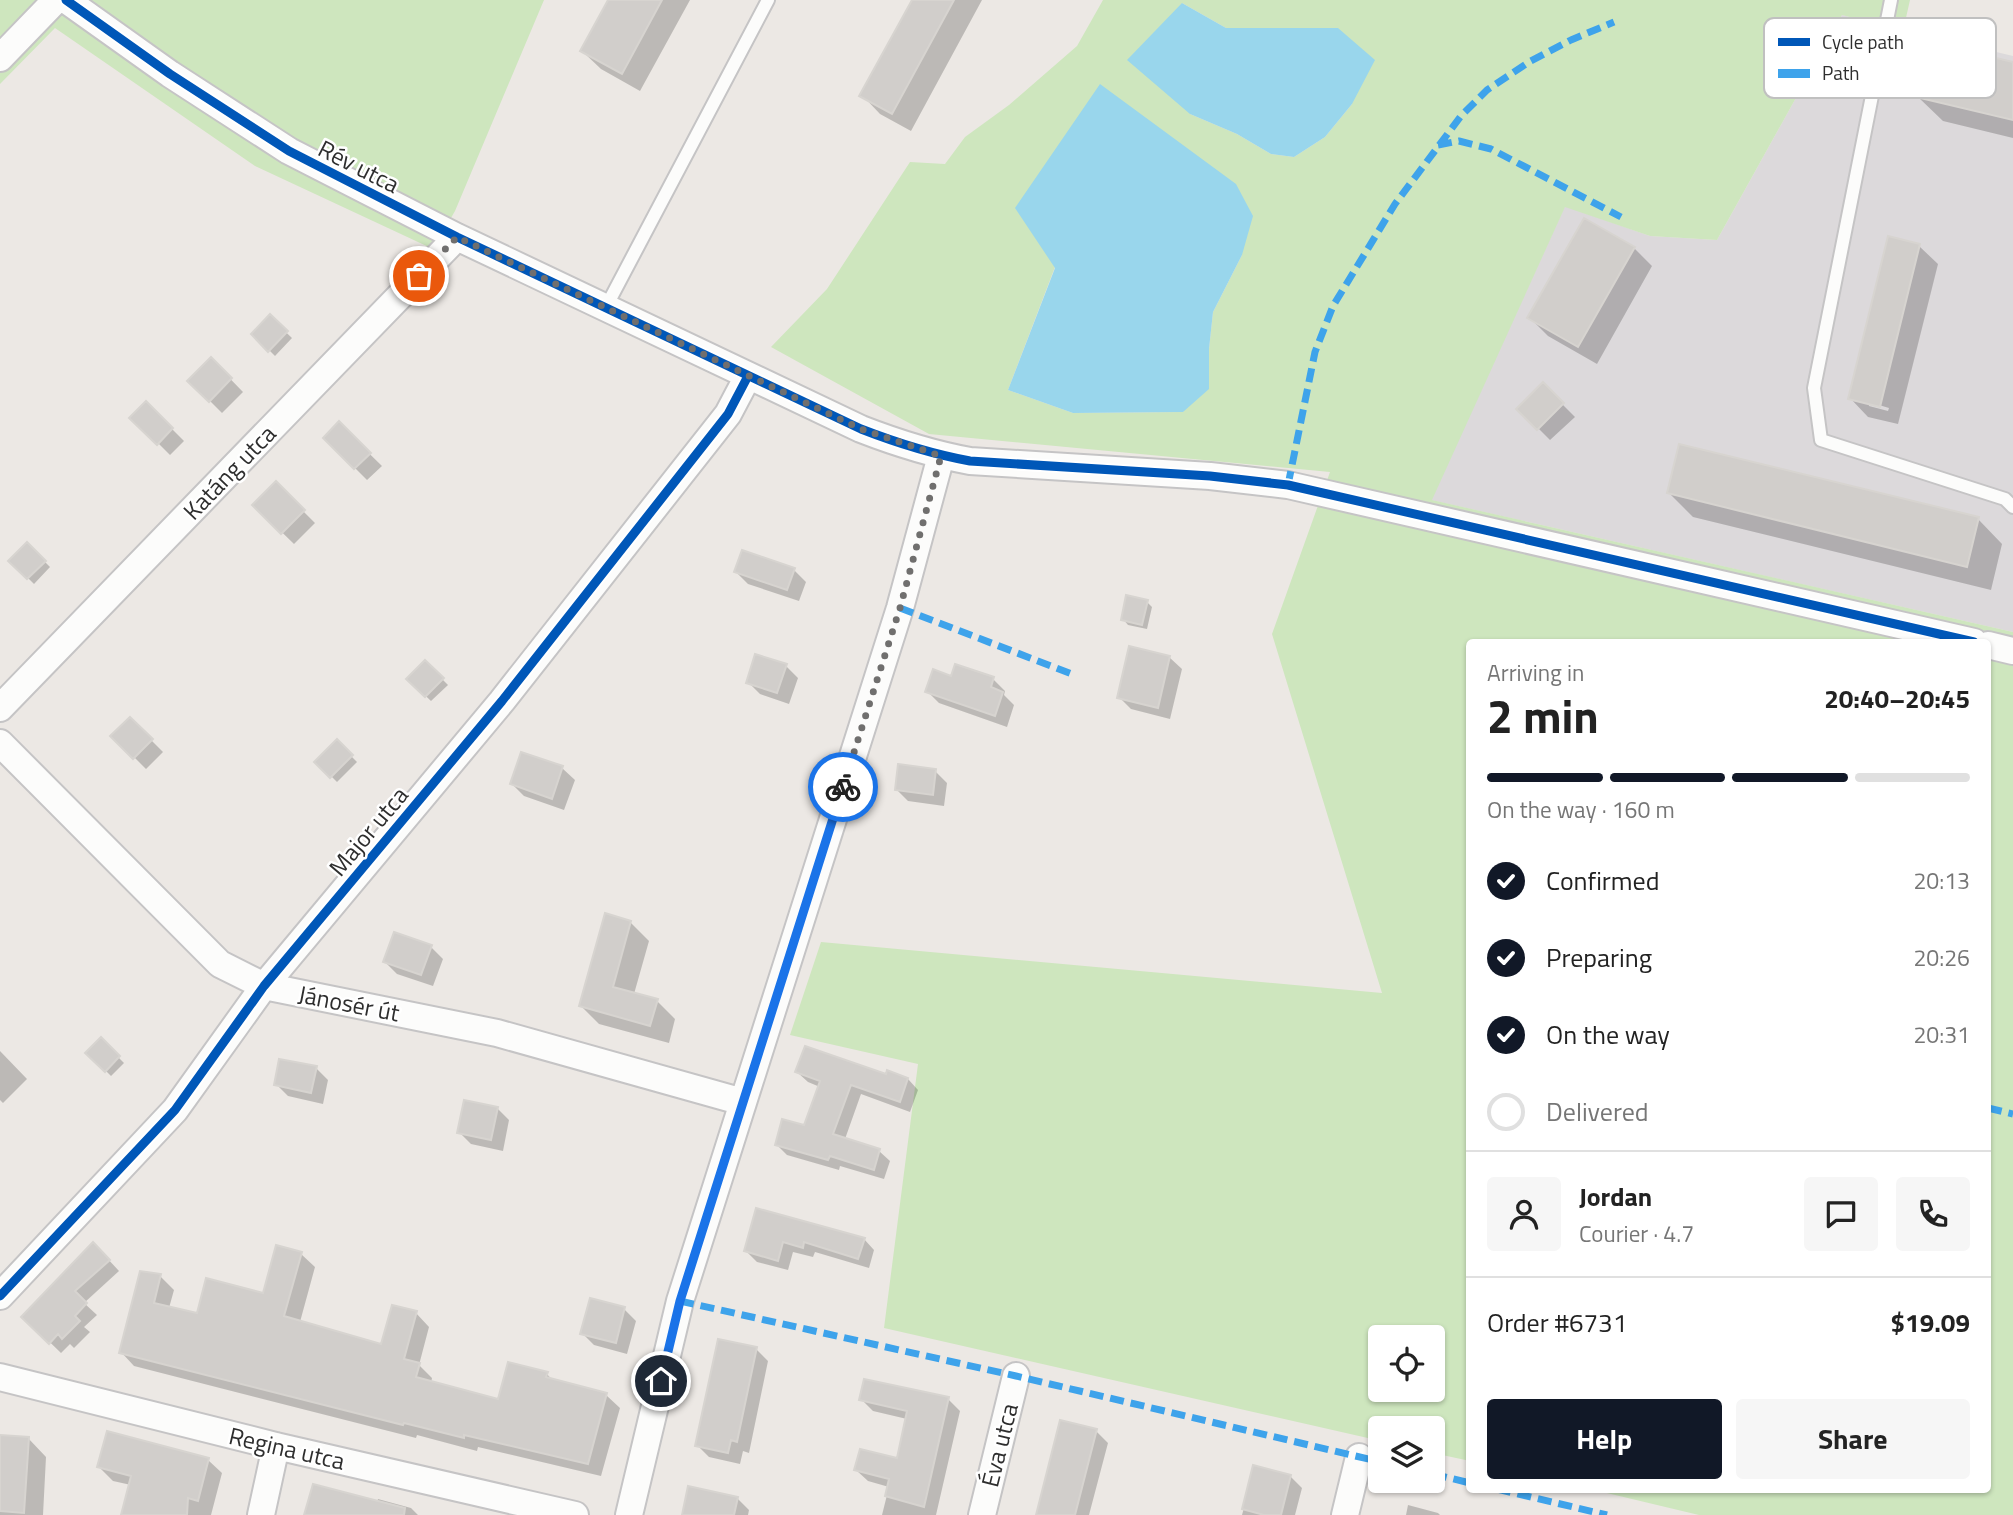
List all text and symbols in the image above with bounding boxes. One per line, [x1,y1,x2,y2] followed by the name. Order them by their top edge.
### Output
[1764,18,1996,98] legend
[1822,27,1904,56] text: Cycle path
[1822,58,1860,87] text: Path
[312,130,406,202] street label: Rév utca
[389,246,449,306] pin
[400,257,438,295] icon: bag
[174,416,284,528] street label: Katáng utca
[1487,655,1584,690] text: Arriving in
[1824,679,1970,718] text: 20:40–20:45
[1487,681,1599,751] text: 2 min
[808,752,878,822] courier
[824,768,862,806] icon: bike
[320,778,416,884] street label: Major utca
[1487,792,1675,827] text: On the way · 160 m
[1546,861,1660,900] text: Confirmed
[1487,862,1525,900] icon: check
[1913,863,1970,898] text: 20:13
[1546,938,1652,977] text: Preparing
[1487,939,1525,977] icon: check
[1913,940,1970,975] text: 20:26
[295,976,403,1031] street label: Jánosér út
[1546,1015,1670,1054] text: On the way
[1487,1016,1525,1054] icon: check
[1913,1017,1970,1052] text: 20:31
[1546,1092,1649,1131] text: Delivered
[1487,1177,1561,1251] button: person
[1579,1177,1652,1216] text: Jordan
[1804,1177,1878,1251] button: chat
[1896,1177,1970,1251] button: phone
[1579,1216,1694,1251] text: Courier · 4.7
[1487,1303,1627,1342] text: Order #6731
[1891,1303,1970,1342] text: $19.09
[1368,1325,1445,1493] map controls
[1368,1325,1445,1402] button: locate
[631,1351,691,1411] pin
[642,1362,680,1400] icon: home
[971,1399,1027,1491] street label: Éva utca
[1487,1399,1722,1479] button: Help
[1736,1399,1970,1479] button: Share
[1368,1416,1445,1493] button: layers
[225,1417,349,1479] street label: Regina utca

